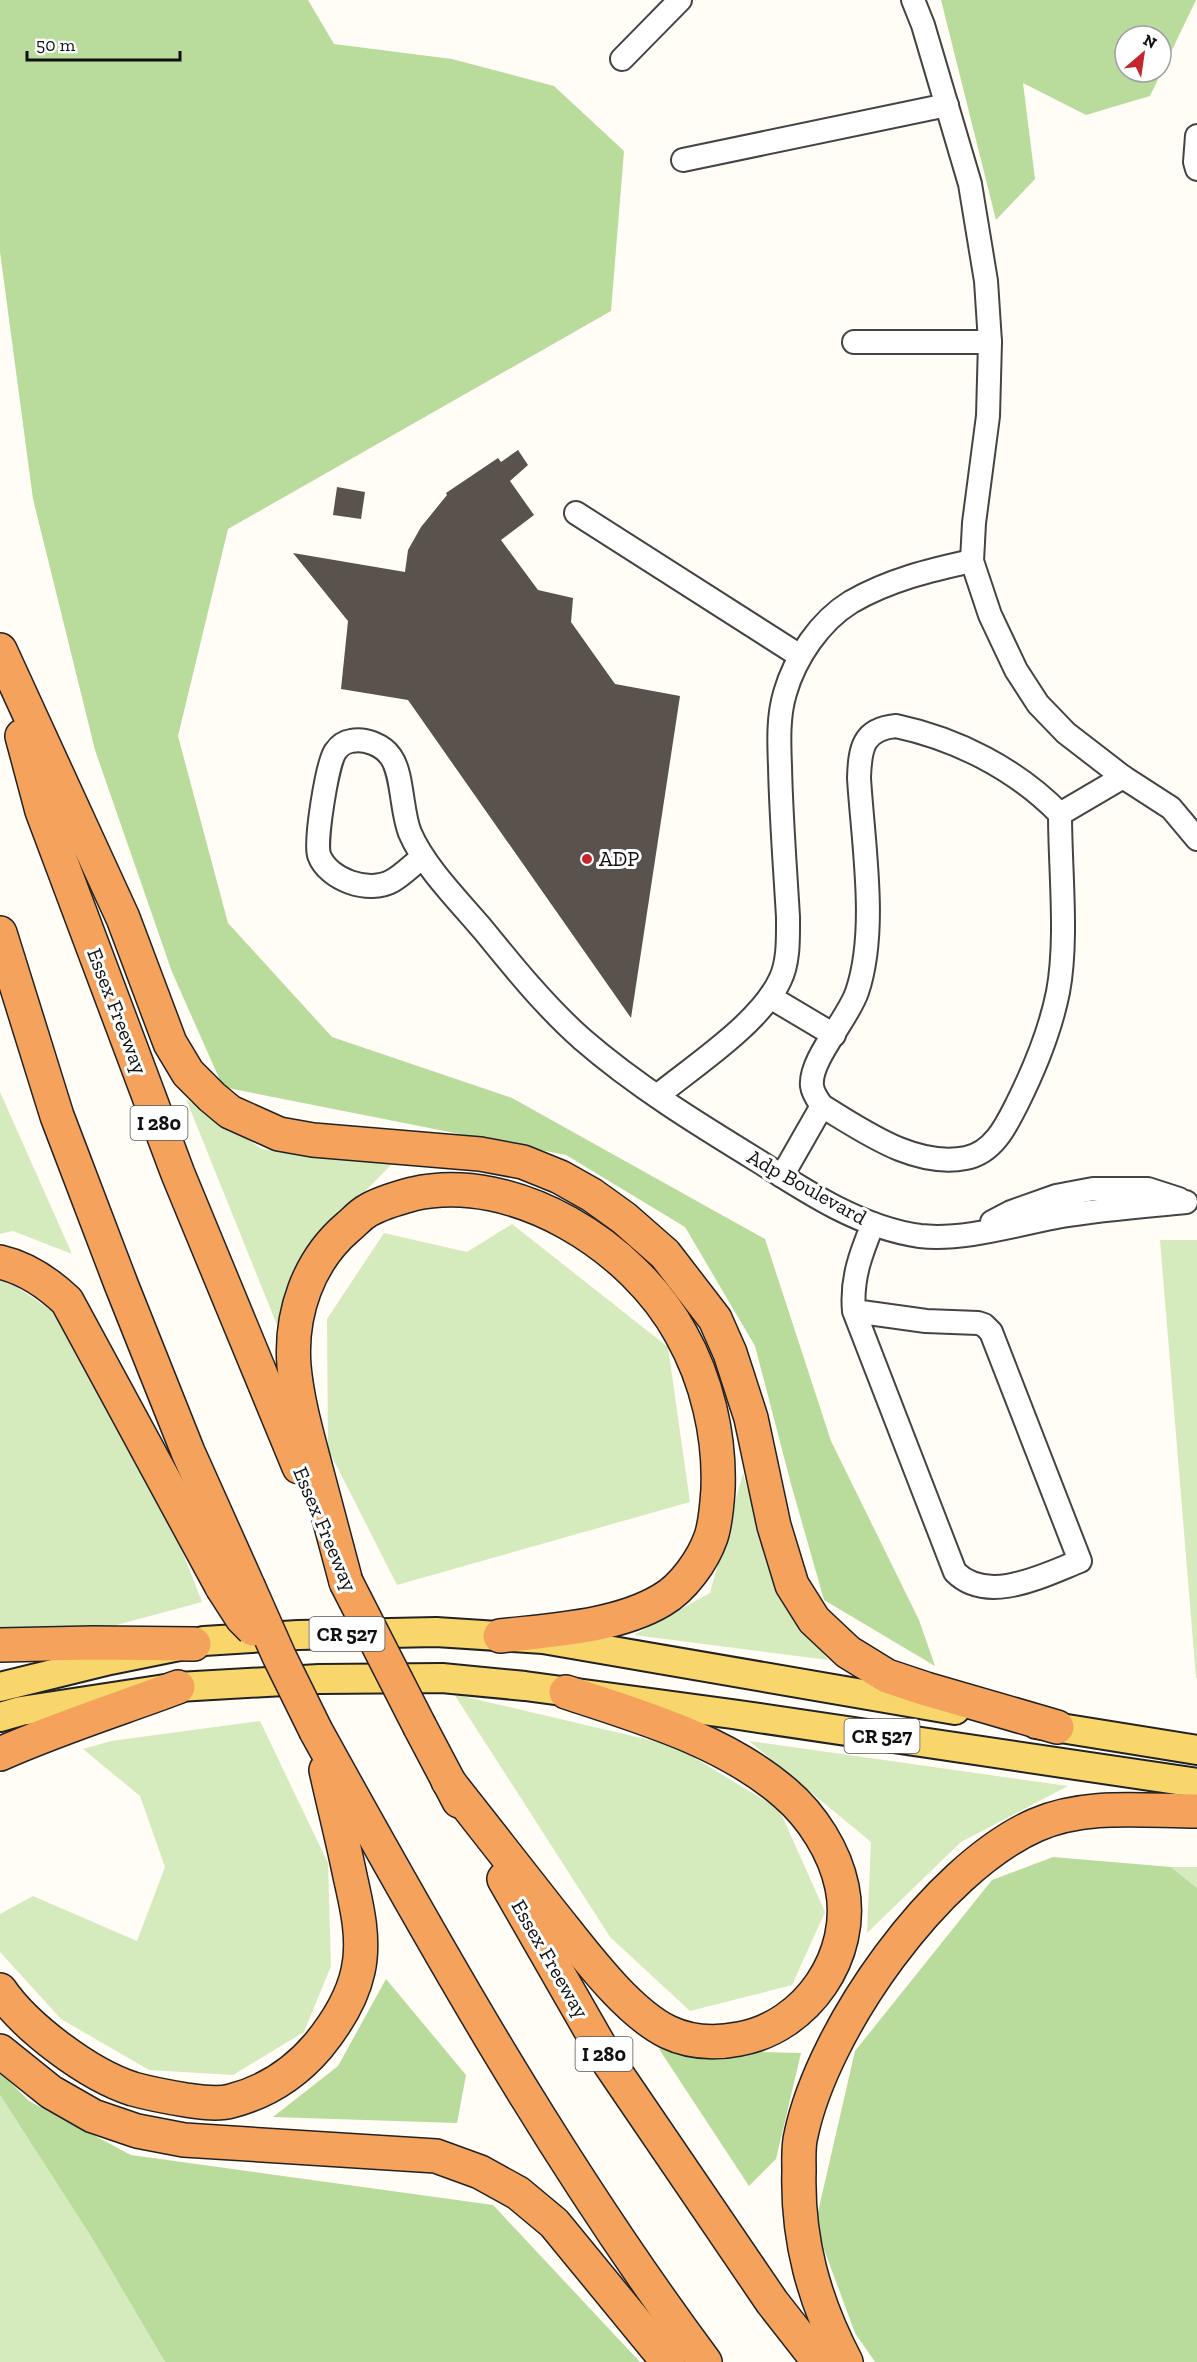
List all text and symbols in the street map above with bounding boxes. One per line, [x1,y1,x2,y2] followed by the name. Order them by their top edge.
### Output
[27,24,180,62] scale bar
[1113,24,1173,84] north arrow
[1140,30,1160,53] text: N
[36,34,76,56] text: 50 m
[599,846,639,871] place label: ADP
[580,852,594,866] marker: ADP
[82,944,153,1077] street label: Essex Freeway
[130,1106,188,1140] road number: I 280
[743,1143,872,1230] street label: Adp Boulevard
[288,1463,363,1595] street label: Essex Freeway
[310,1617,385,1651] road number: CR 527
[844,1719,920,1753] road number: CR 527
[506,1895,595,2023] street label: Essex Freeway
[576,2037,632,2071] road number: I 280

